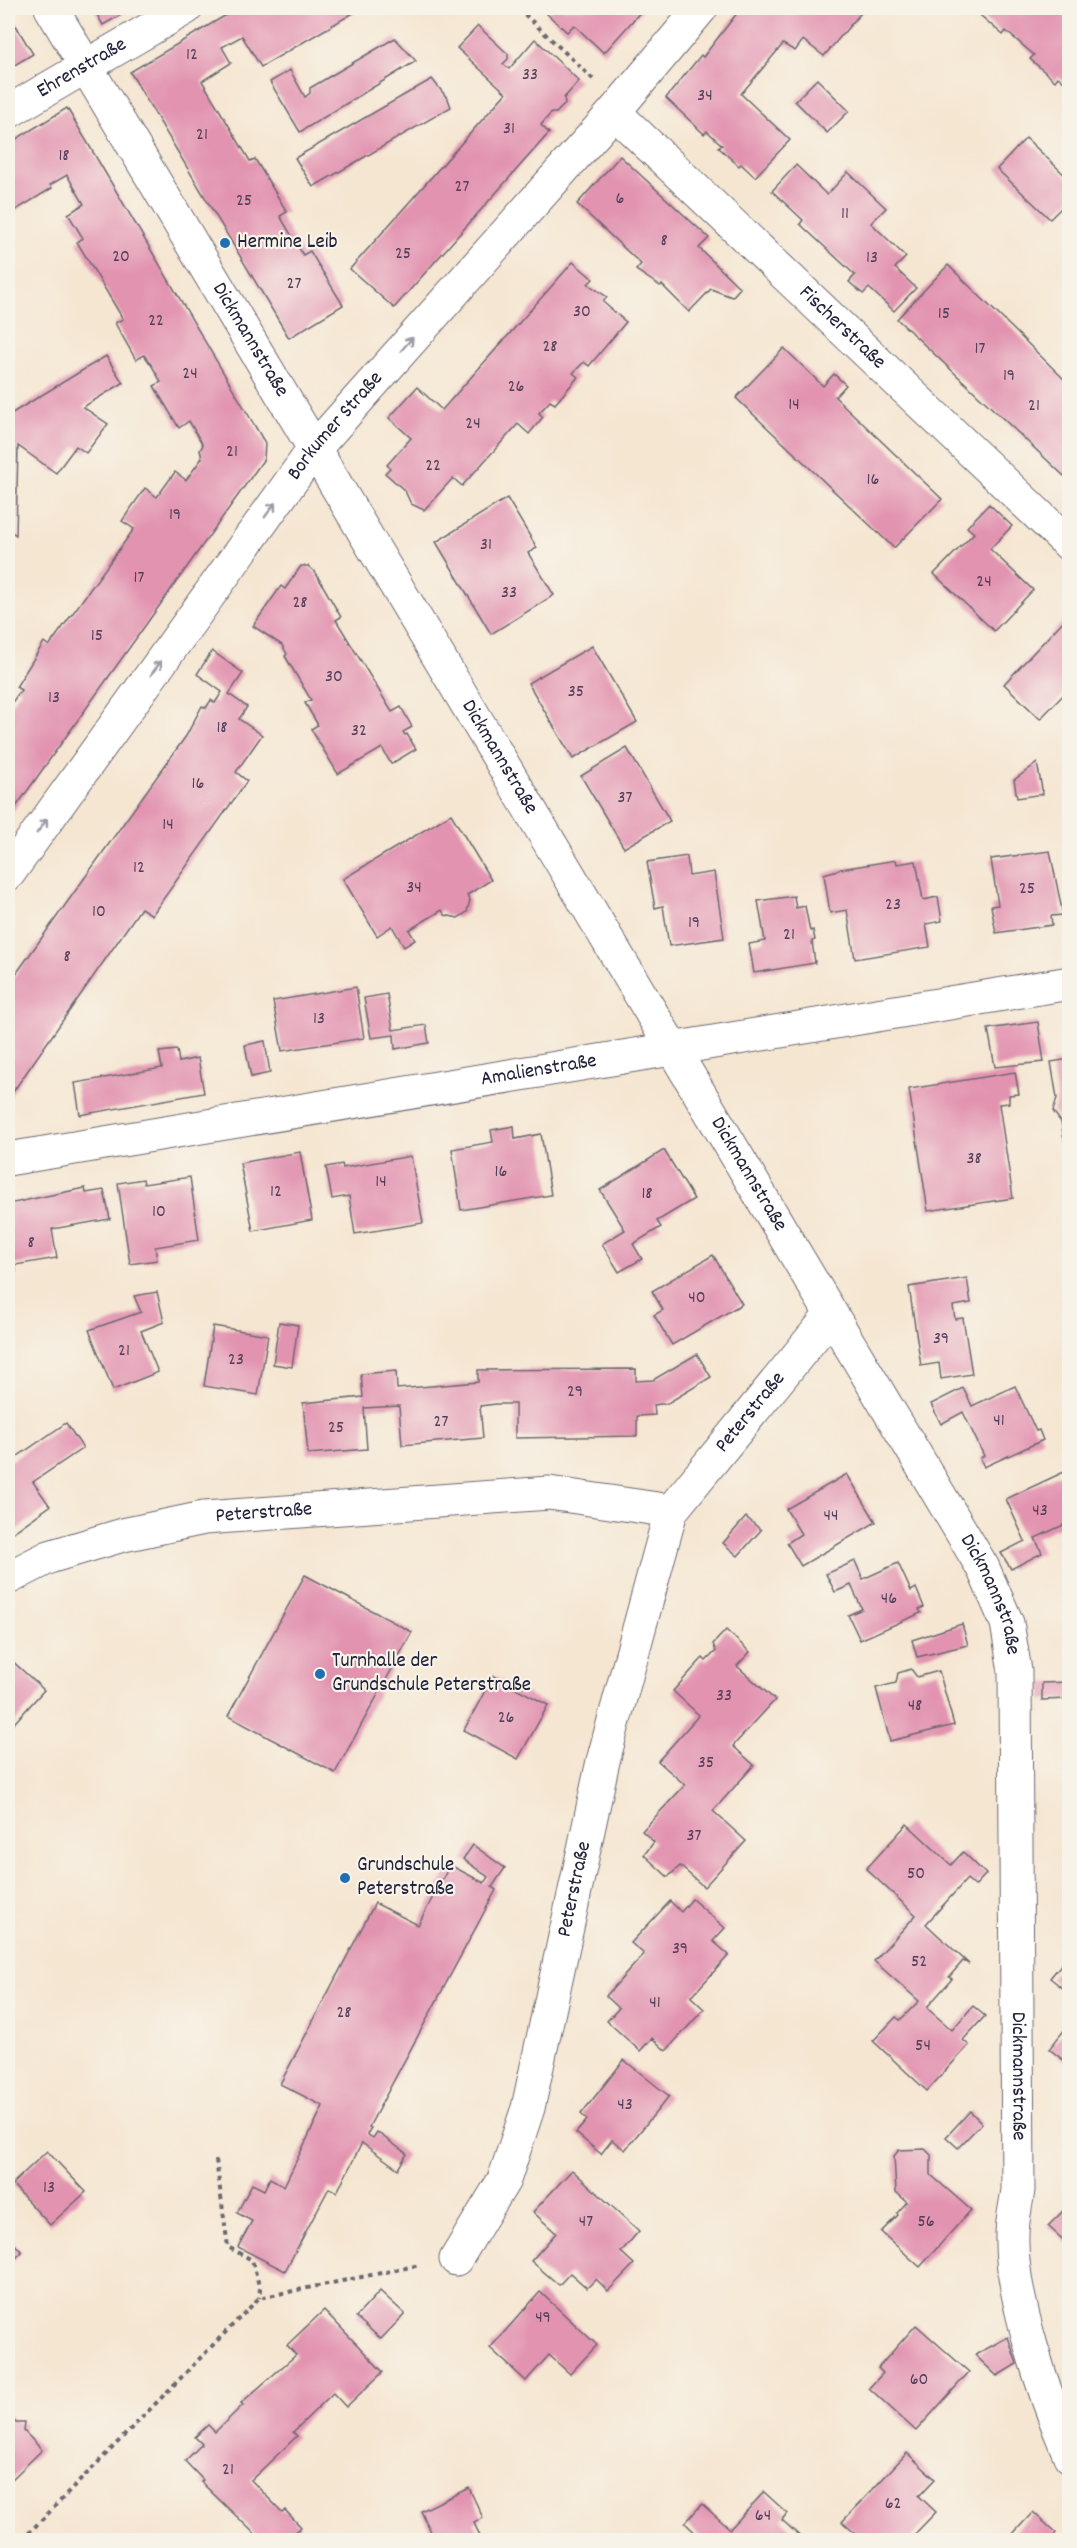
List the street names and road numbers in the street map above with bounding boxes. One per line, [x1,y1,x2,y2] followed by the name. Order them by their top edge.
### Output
[32,31,133,107] street label: Ehrenstraße
[204,277,295,403] street label: Dickmannstraße
[791,279,892,377] street label: Fischerstraße
[281,365,391,487] street label: Borkumer Straße
[453,694,545,820] street label: Dickmannstraße
[479,1047,599,1095] street label: Amalienstraße
[702,1112,794,1238] street label: Dickmannstraße
[709,1366,793,1460] street label: Peterstraße
[214,1495,313,1532] street label: Peterstraße
[951,1529,1027,1657] street label: Dickmannstraße
[550,1839,600,1940] street label: Peterstraße
[1002,2012,1033,2141] street label: Dickmannstraße

